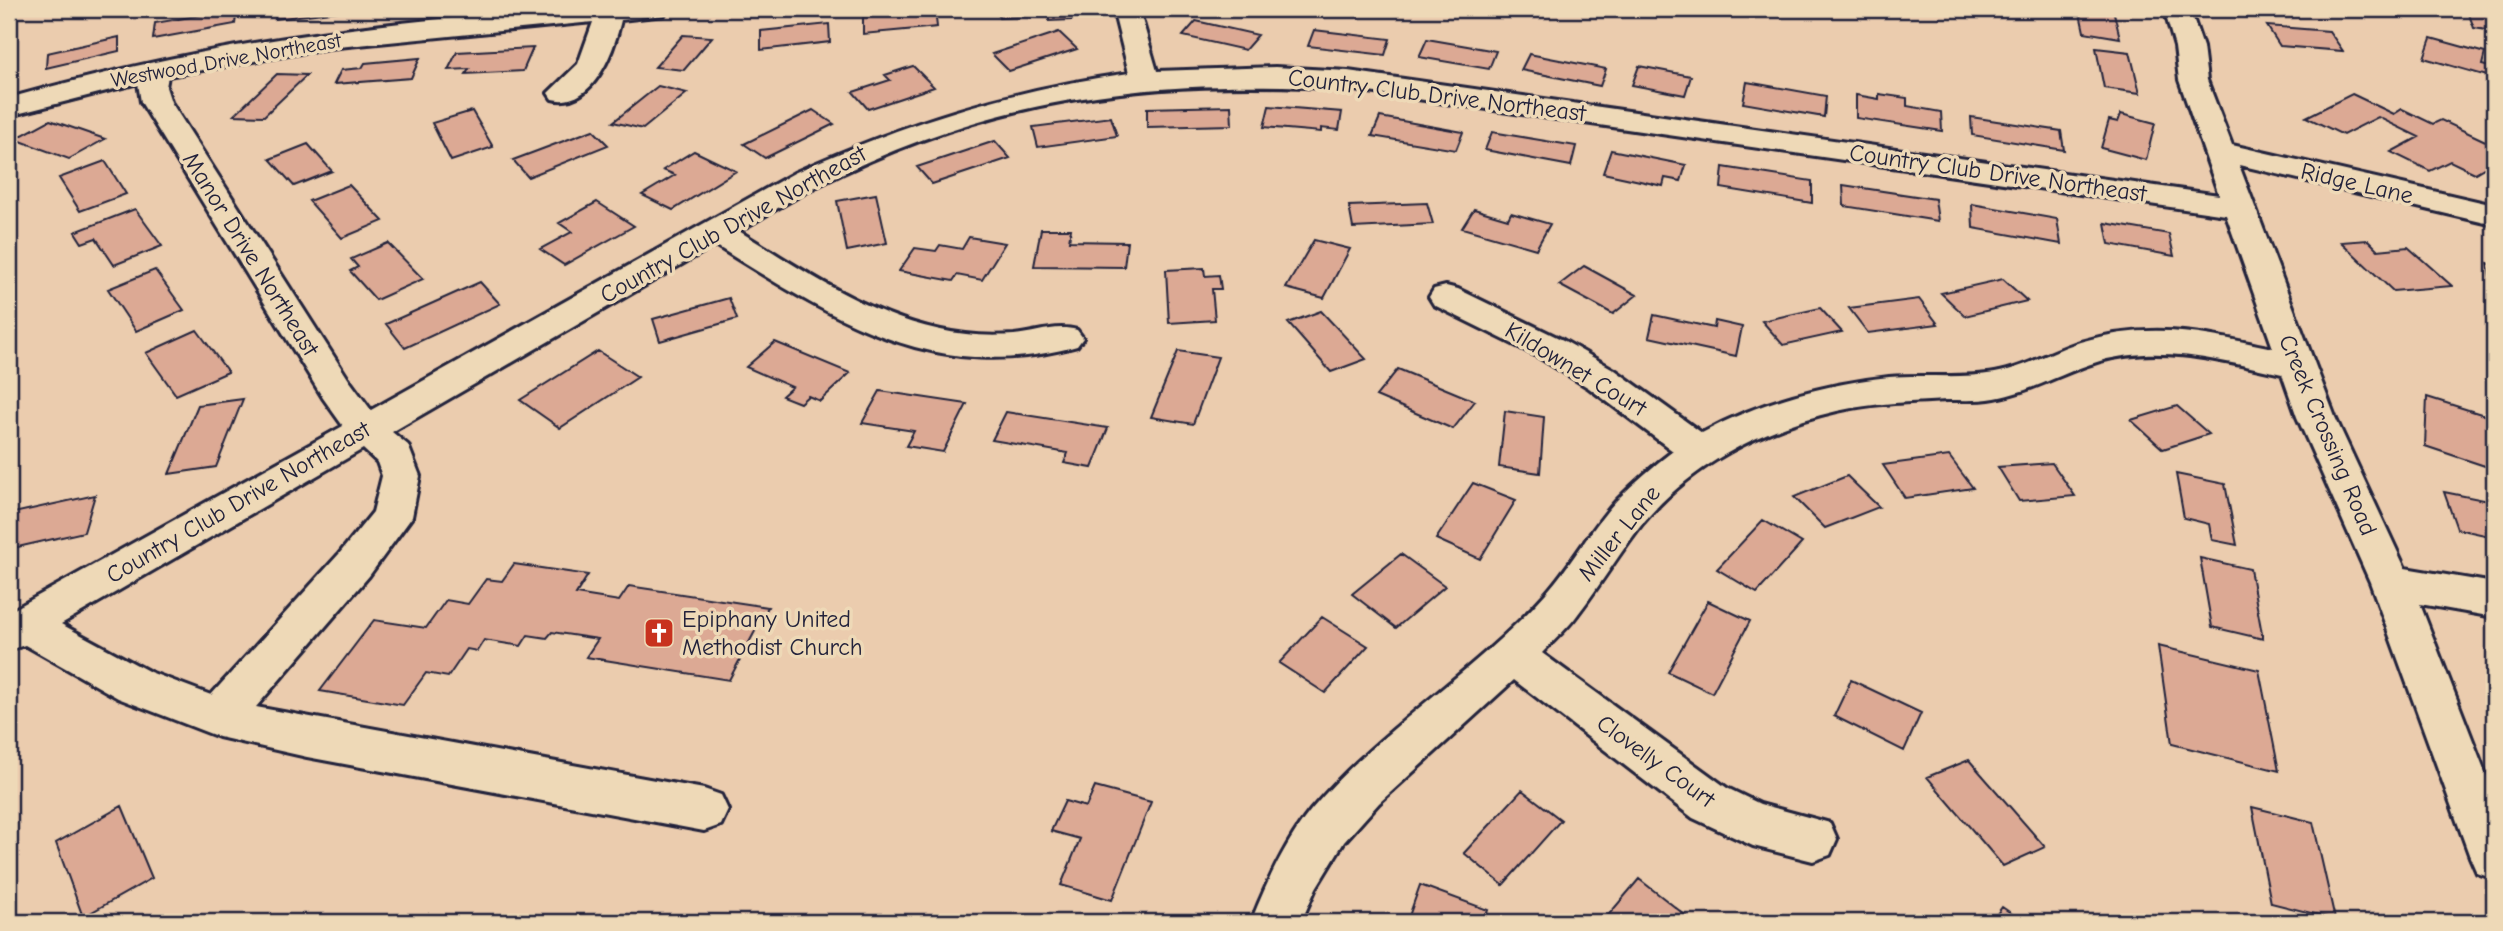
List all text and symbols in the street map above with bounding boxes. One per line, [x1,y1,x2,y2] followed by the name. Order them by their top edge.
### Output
[109,28,344,92] street label: Westwood Drive Northeast
[1286,63,1589,127] street label: Country Club Drive Northeast
[1848,138,2150,208] street label: Country Club Drive Northeast
[595,139,872,309] street label: Country Club Drive Northeast
[177,147,326,362] street label: Manor Drive Northeast
[2298,156,2416,210] street label: Ridge Lane
[1500,316,1653,423] street label: Kildownet Court
[2273,331,2383,539] street label: Creek Crossing Road
[101,414,376,589] street label: Country Club Drive Northeast
[1572,480,1666,586] street label: Miller Lane
[682,605,863,661] place label: Epiphany United Methodist Church
[642,616,676,650] church icon: Epiphany United Methodist Church
[1591,709,1722,814] street label: Clovelly Court

